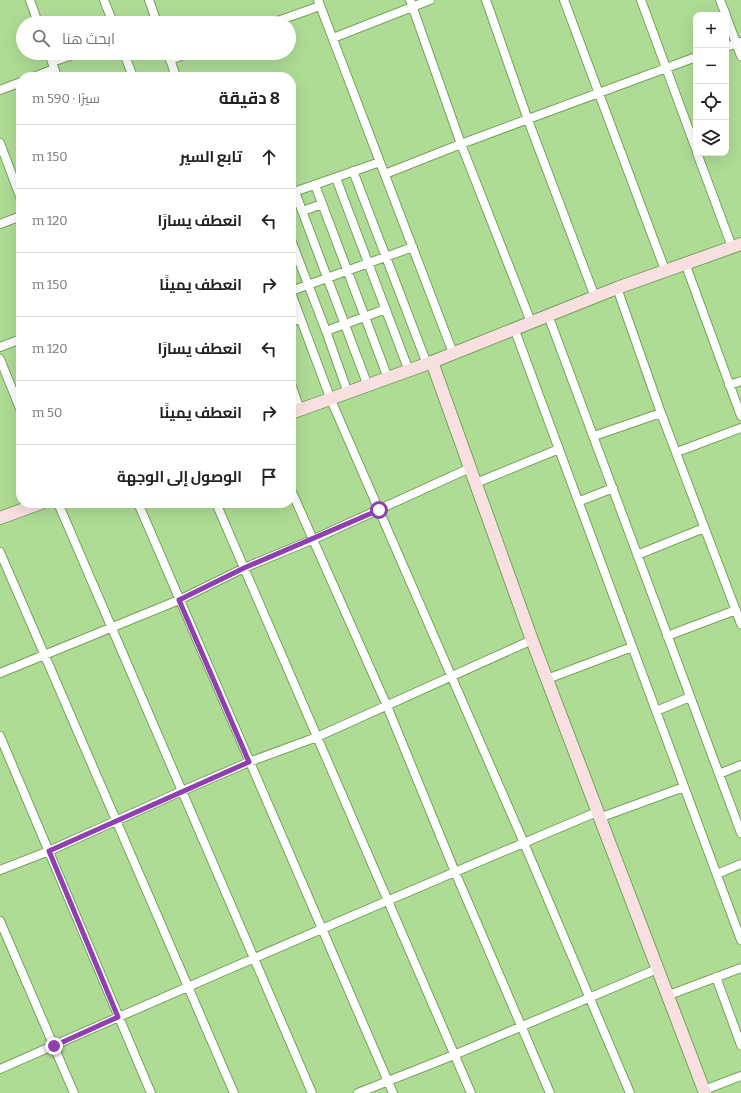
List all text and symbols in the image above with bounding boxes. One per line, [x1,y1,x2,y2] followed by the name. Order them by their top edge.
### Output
[693,12,729,156] map controls
[693,12,729,48] button: +
[16,16,296,60] search box
[30,27,52,49] icon: search
[62,30,115,48] text: ابحث هنا
[693,48,729,84] button: −
[693,84,729,120] button: locate
[219,88,280,109] text: 8 دقيقة
[32,91,100,106] text: سيرًا · 590 m
[693,120,729,156] button: layers
[258,146,280,168] icon: ahead
[180,148,242,166] text: تابع السير
[32,149,68,164] text: 150 m
[258,210,280,232] icon: left
[157,212,242,230] text: انعطف يسارًا
[32,213,68,228] text: 120 m
[258,274,280,296] icon: right
[159,276,242,294] text: انعطف يمينًا
[32,277,68,292] text: 150 m
[258,338,280,360] icon: left
[157,340,242,358] text: انعطف يسارًا
[32,341,68,356] text: 120 m
[258,402,280,424] icon: right
[159,404,242,422] text: انعطف يمينًا
[32,405,62,420] text: 50 m
[258,466,280,488] icon: arrive
[117,468,242,486] text: الوصول إلى الوجهة
[370,501,388,519] route start
[45,1037,63,1055] route end

